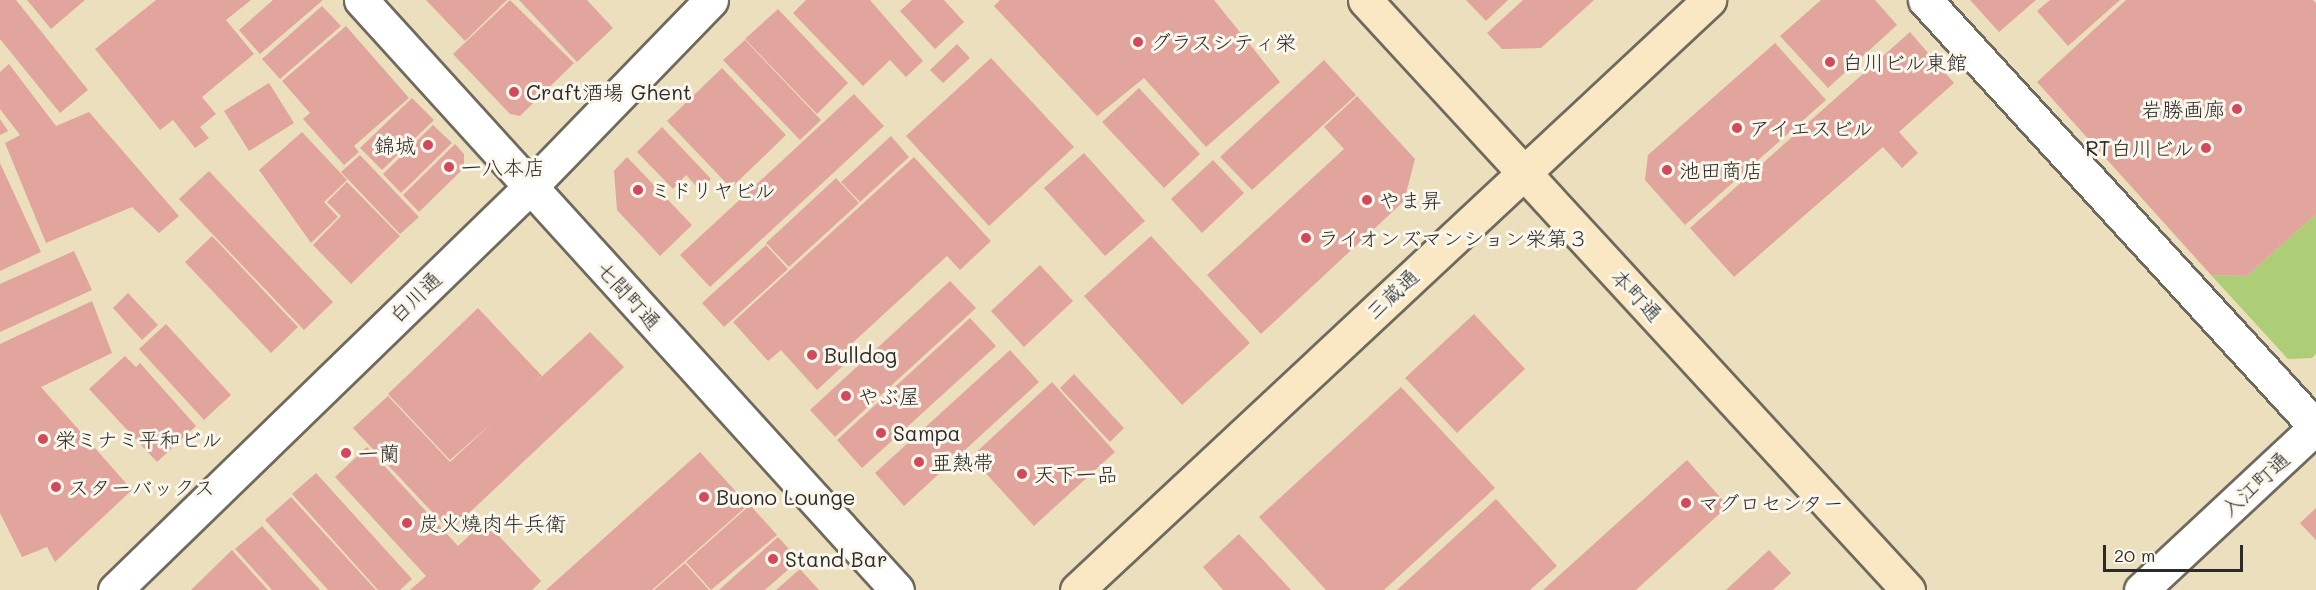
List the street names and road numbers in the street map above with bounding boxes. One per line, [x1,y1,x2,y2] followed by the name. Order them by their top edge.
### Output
[592,255,666,335] street label: 七間町通
[1360,263,1424,325] street label: 三蔵通
[1606,263,1668,327] street label: 本町通
[384,266,446,328] street label: 白川通
[2216,446,2294,522] street label: 入江町通

